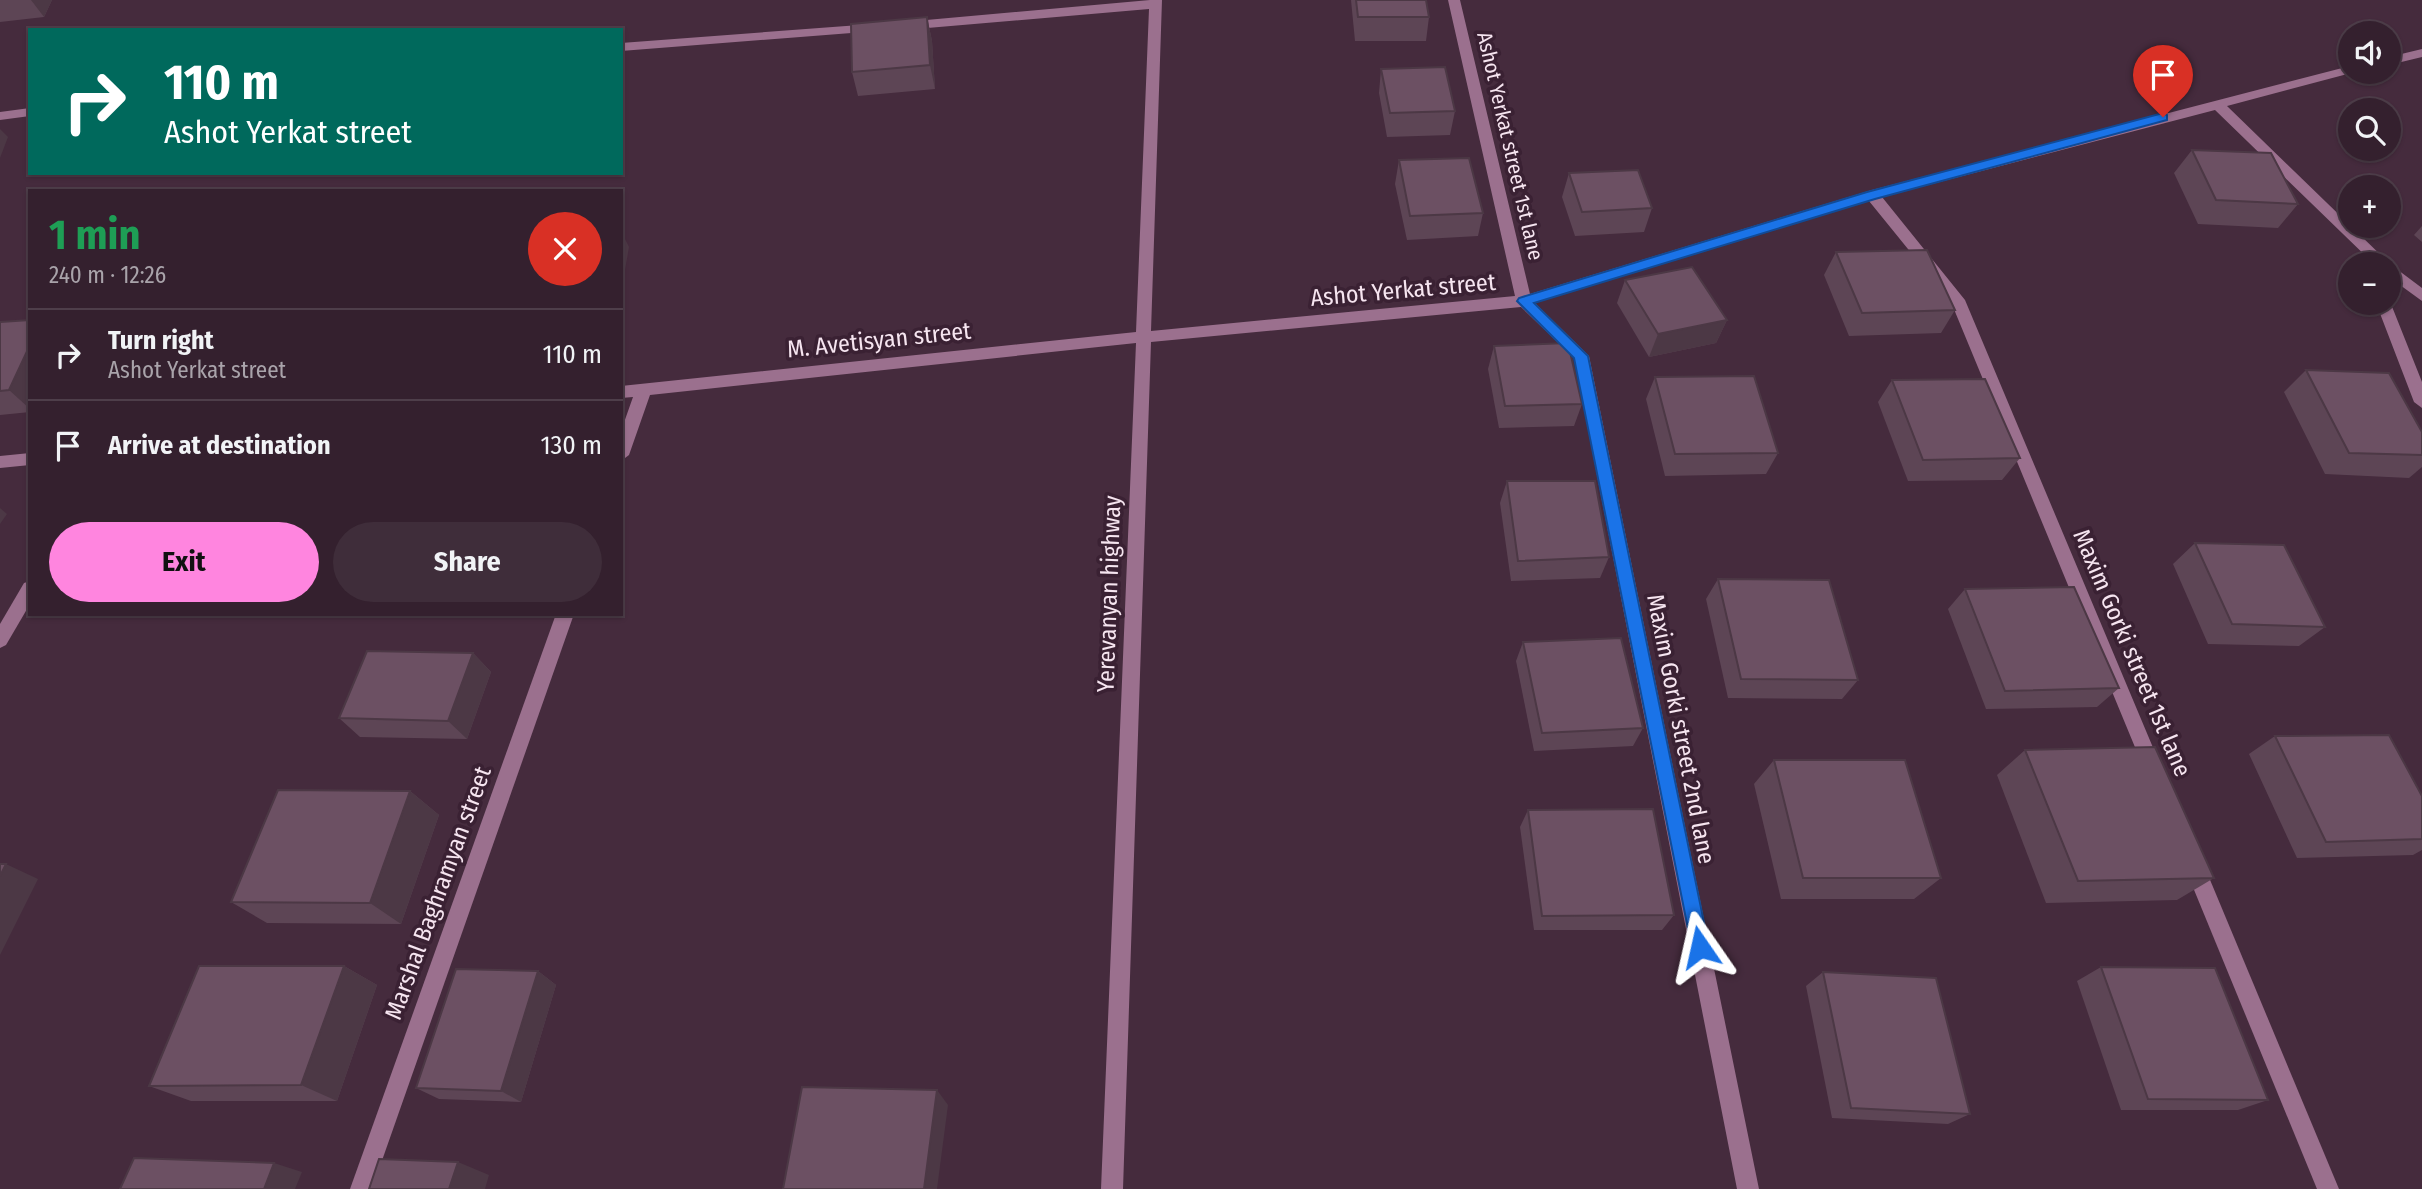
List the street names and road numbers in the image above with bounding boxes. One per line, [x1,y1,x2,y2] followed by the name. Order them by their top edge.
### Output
[1471,29,1549,263] street label: Ashot Yerkat street 1st lane
[1309,268,1497,312] street label: Ashot Yerkat street
[786,316,972,364] street label: M. Avetisyan street
[1092,495,1126,693] street label: Yerevanyan highway
[2067,525,2197,781] street label: Maxim Gorki street 1st lane
[1641,592,1721,866] street label: Maxim Gorki street 2nd lane
[379,762,497,1023] street label: Marshal Baghramyan street

